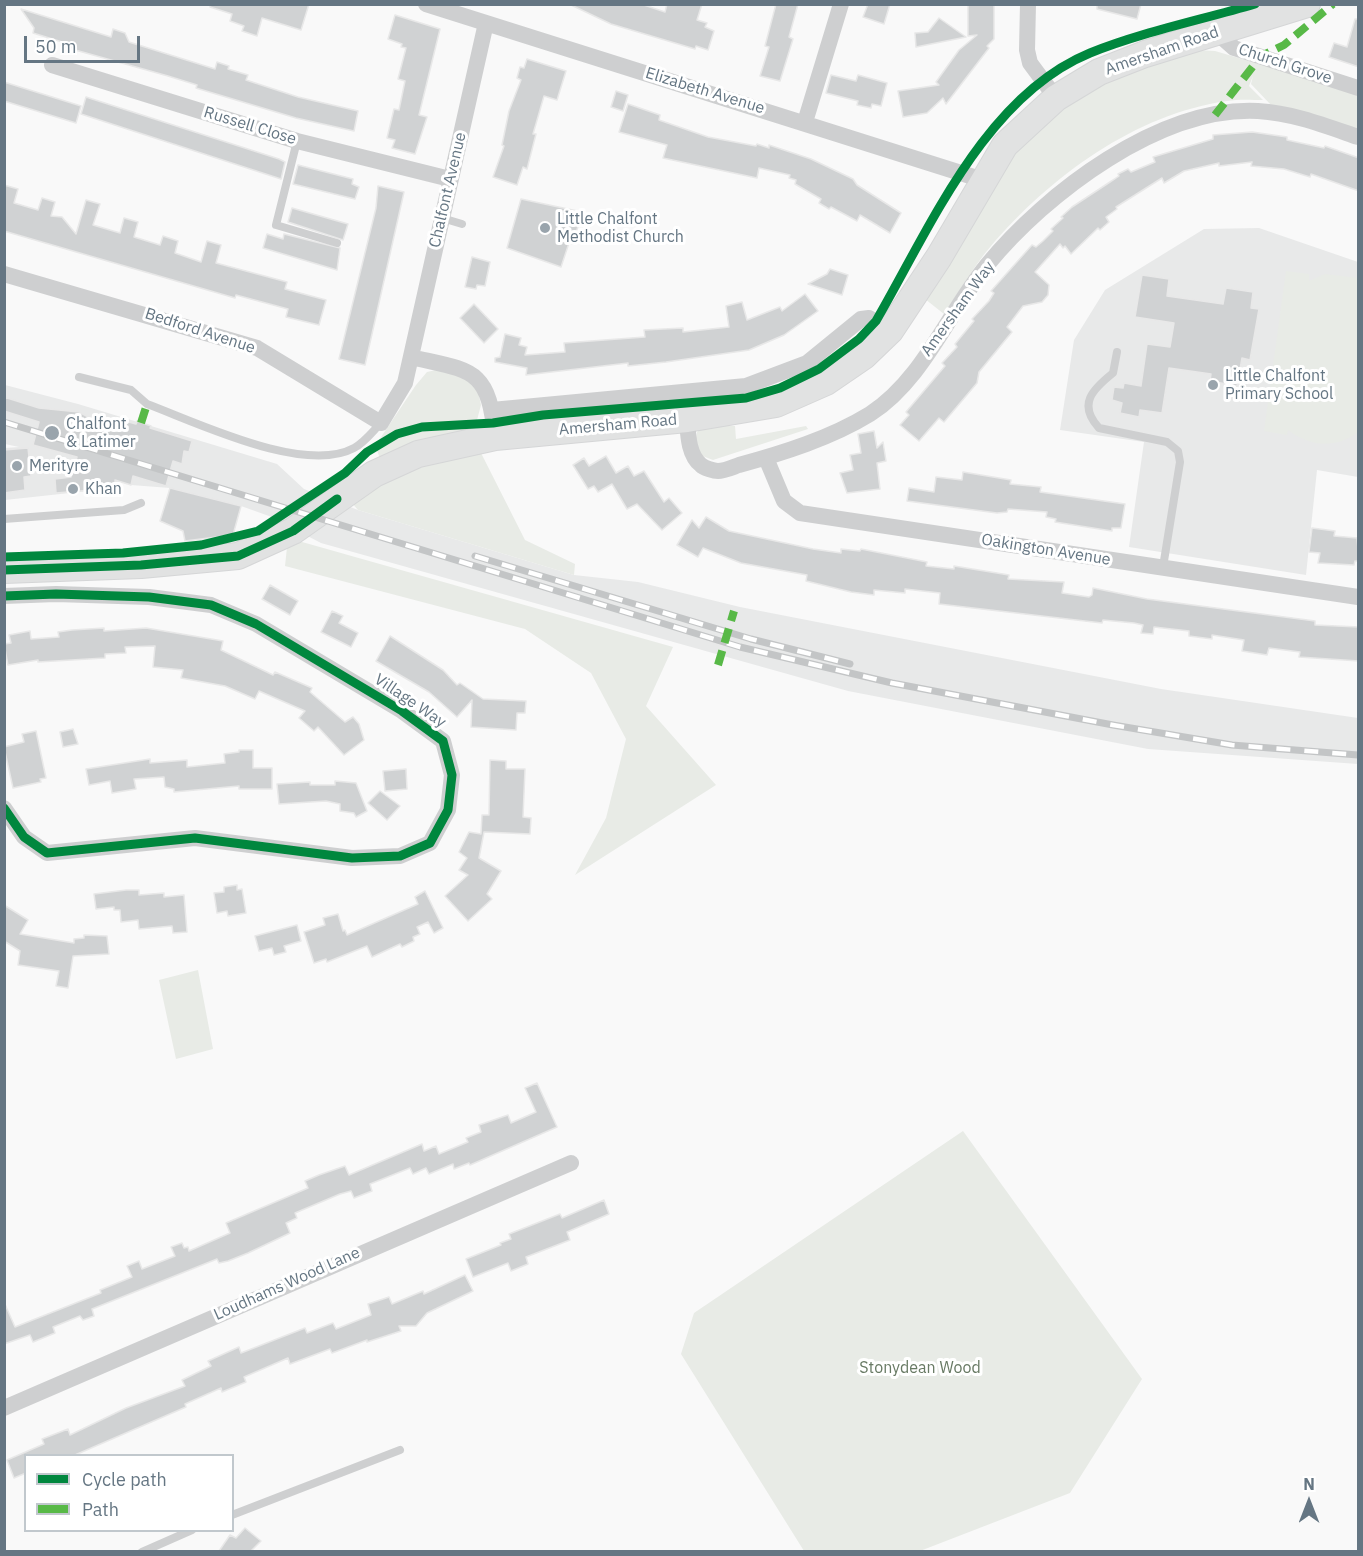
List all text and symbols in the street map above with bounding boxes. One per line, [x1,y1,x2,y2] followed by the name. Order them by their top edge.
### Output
[1103,23,1221,79] street label: Amersham Road
[27,24,142,62] scale bar
[35,35,77,58] text: 50 m
[1236,40,1334,88] street label: Church Grove
[643,64,767,118] street label: Elizabeth Avenue
[201,103,299,149] street label: Russell Close
[425,130,471,250] street label: Chalfont Avenue
[557,209,684,247] place label: Little Chalfont Methodist Church
[538,221,552,235] marker: Little Chalfont Methodist Church
[917,258,999,360] street label: Amersham Way
[142,304,258,358] street label: Bedford Avenue
[1225,366,1333,404] place label: Little Chalfont Primary School
[1206,378,1220,392] marker: Little Chalfont Primary School
[558,410,678,440] street label: Amersham Road
[66,414,136,452] place label: Chalfont & Latimer
[43,424,61,442] marker: Chalfont & Latimer
[29,456,89,476] place label: Merityre
[10,459,24,473] marker: Merityre
[85,479,122,499] place label: Khan
[66,482,80,496] marker: Khan
[980,530,1112,570] street label: Oakington Avenue
[370,670,450,732] street label: Village Way
[211,1243,363,1325] street label: Loudhams Wood Lane
[859,1358,981,1378] park label: Stonydean Wood
[24,1454,234,1532] legend
[82,1468,167,1491] text: Cycle path
[1279,1472,1339,1532] north arrow
[1303,1474,1315,1494] text: N
[82,1498,119,1521] text: Path

